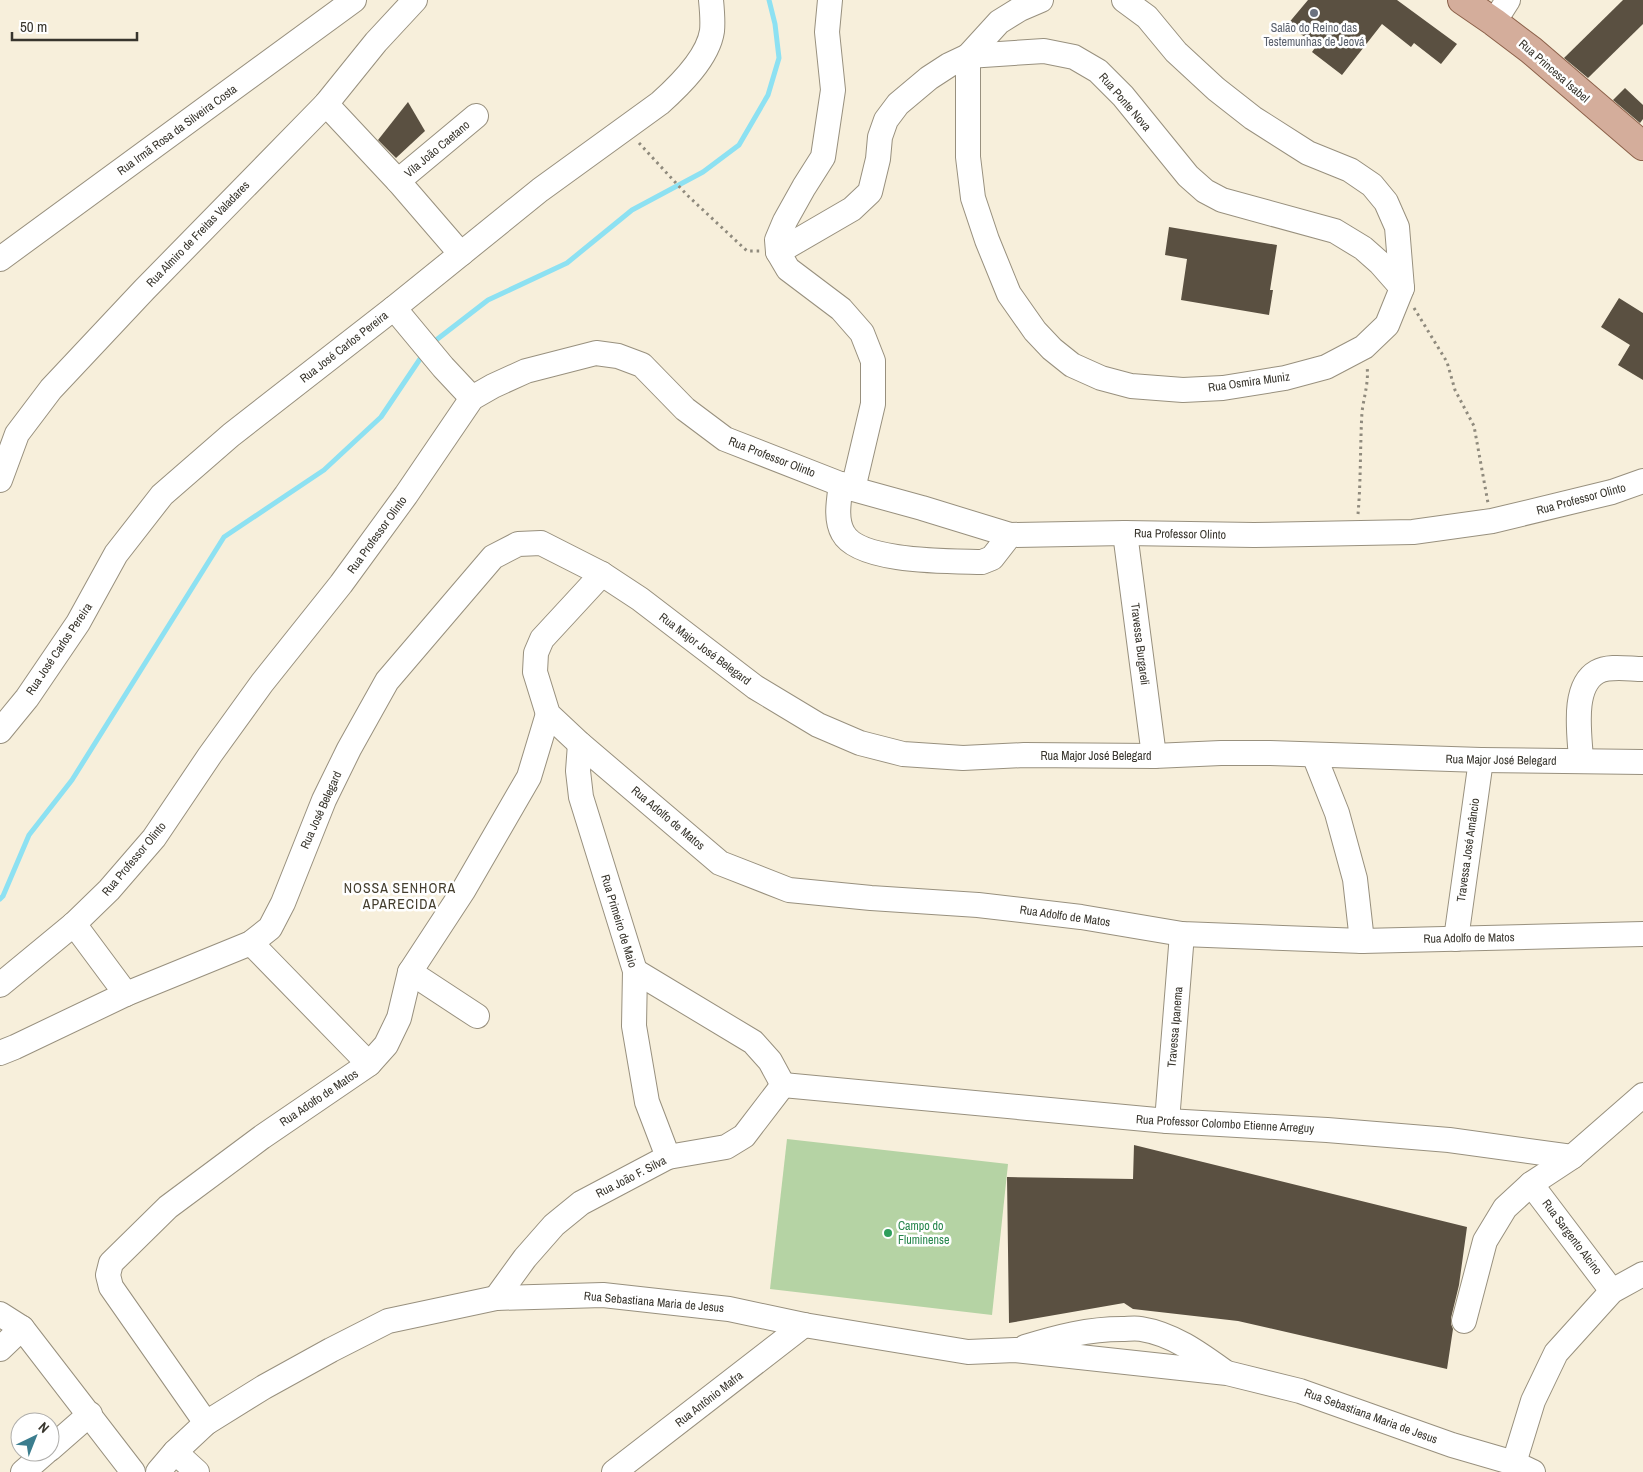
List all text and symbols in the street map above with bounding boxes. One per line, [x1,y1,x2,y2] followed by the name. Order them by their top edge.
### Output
[1308,7,1320,19] marker: Salão do Reino das Testemunhas de Jeová
[12,10,138,42] scale bar
[20,16,47,37] text: 50 m
[1263,20,1365,50] place label: Salão do Reino das Testemunhas de Jeová
[1515,36,1593,106] street label: Rua Princesa Isabel
[1095,69,1155,135] street label: Rua Ponte Nova
[114,81,241,179] street label: Rua Irmã Rosa da Silveira Costa
[401,117,473,181] street label: Vila João Caetano
[143,177,253,291] street label: Rua Almiro de Freitas Valadares
[297,307,392,386] street label: Rua José Carlos Pereira
[1207,368,1291,396] street label: Rua Osmira Muniz
[726,433,818,481] street label: Rua Professor Olinto
[1535,479,1627,519] street label: Rua Professor Olinto
[344,493,410,577] street label: Rua Professor Olinto
[1134,525,1226,543] street label: Rua Professor Olinto
[22,599,96,698] street label: Rua José Carlos Pereira
[1127,602,1153,686] street label: Travessa Burgareli
[656,609,754,689] street label: Rua Major José Belegard
[1040,748,1152,764] street label: Rua Major José Belegard
[1445,751,1557,769] street label: Rua Major José Belegard
[297,769,345,851] street label: Rua José Belegard
[628,783,708,854] street label: Rua Adolfo de Matos
[1453,797,1483,903] street label: Travessa José Amâncio
[98,819,170,899] street label: Rua Professor Olinto
[597,872,641,970] street label: Rua Primeiro de Maio
[344,879,456,913] district label: NOSSA SENHORA APARECIDA
[1019,902,1111,930] street label: Rua Adolfo de Matos
[1423,929,1515,947] street label: Rua Adolfo de Matos
[1163,985,1187,1068] street label: Travessa Ipanema
[277,1066,361,1130] street label: Rua Adolfo de Matos
[1136,1111,1315,1137] street label: Rua Professor Colombo Etienne Arreguy
[593,1152,669,1202] street label: Rua João F. Silva
[1538,1196,1606,1278] street label: Rua Sargento Alcino
[898,1218,949,1248] place label: Campo do Fluminense
[882,1227,894,1239] marker: Campo do Fluminense
[583,1288,725,1316] street label: Rua Sebastiana Maria de Jesus
[672,1367,747,1431] street label: Rua Antônio Mafra
[1302,1384,1440,1448] street label: Rua Sebastiana Maria de Jesus
[10,1412,60,1462] north arrow
[35,1418,53,1437] text: N

